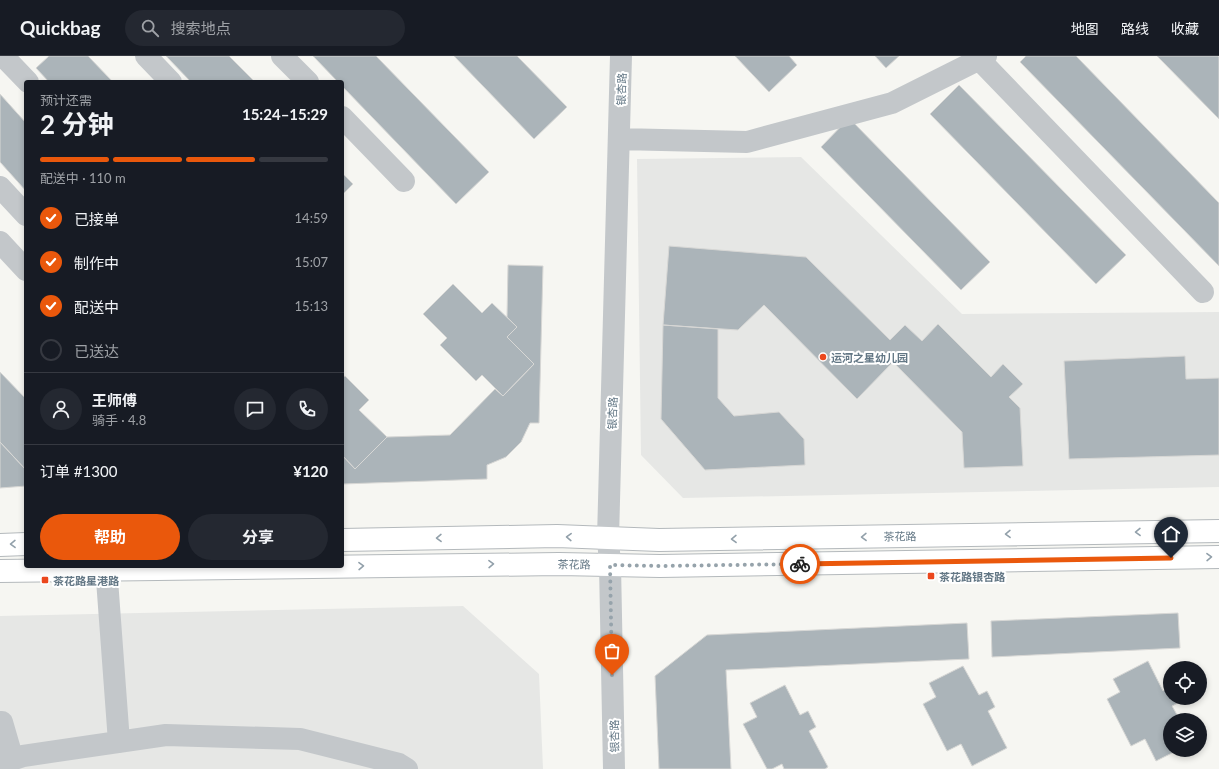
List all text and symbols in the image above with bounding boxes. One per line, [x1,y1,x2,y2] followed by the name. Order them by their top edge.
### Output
[125,10,405,46] search box
[20,16,101,39] text: Quickbag
[139,17,161,39] icon: search
[171,19,231,37] text: 搜索地点
[1071,20,1099,37] text: 地图
[1121,20,1149,37] text: 路线
[1171,20,1199,37] text: 收藏
[614,72,628,106] street label: 银杏路
[40,92,92,108] text: 预计还需
[242,105,328,123] text: 15:24–15:29
[40,108,113,140] text: 2 分钟
[40,170,126,186] text: 配送中 · 110 m
[40,207,62,229] icon: check
[74,210,119,228] text: 已接单
[295,210,328,226] text: 14:59
[40,251,62,273] icon: check
[74,254,119,272] text: 制作中
[295,254,328,270] text: 15:07
[40,295,62,317] icon: check
[74,298,119,316] text: 配送中
[295,298,328,314] text: 15:13
[74,342,119,360] text: 已送达
[831,351,908,364] place label: 运河之星幼儿园
[818,352,828,362] marker: 运河之星幼儿园
[40,388,82,430] button: person
[234,388,276,430] button: chat
[286,388,328,430] button: phone
[92,391,137,409] text: 王师傅
[605,396,619,430] street label: 银杏路
[92,412,146,428] text: 骑手 · 4.8
[40,462,117,480] text: 订单 #1300
[293,462,328,480] text: ¥120
[40,514,180,560] button: 帮助
[188,514,328,560] button: 分享
[1154,517,1188,558] pin
[1160,523,1182,545] icon: home
[1135,528,1141,536] one-way arrow
[883,529,917,543] street label: 茶花路
[1005,530,1011,538] one-way arrow
[566,532,572,541] one-way arrow
[861,532,867,541] one-way arrow
[436,534,442,542] one-way arrow
[731,535,737,543] one-way arrow
[10,540,16,549] one-way arrow
[780,544,820,584] courier
[789,553,811,575] icon: bike
[1206,553,1212,561] one-way arrow
[557,557,591,571] street label: 茶花路
[488,560,494,569] one-way arrow
[358,562,364,570] one-way arrow
[939,570,1006,583] place label: 茶花路银杏路
[926,571,936,581] marker: 茶花路银杏路
[53,574,120,587] place label: 茶花路星港路
[40,575,50,585] marker: 茶花路星港路
[595,634,629,675] pin
[601,640,623,662] icon: bag
[1163,661,1207,757] map controls
[1163,661,1207,705] button: locate
[1163,713,1207,757] button: layers
[607,719,621,753] street label: 银杏路

